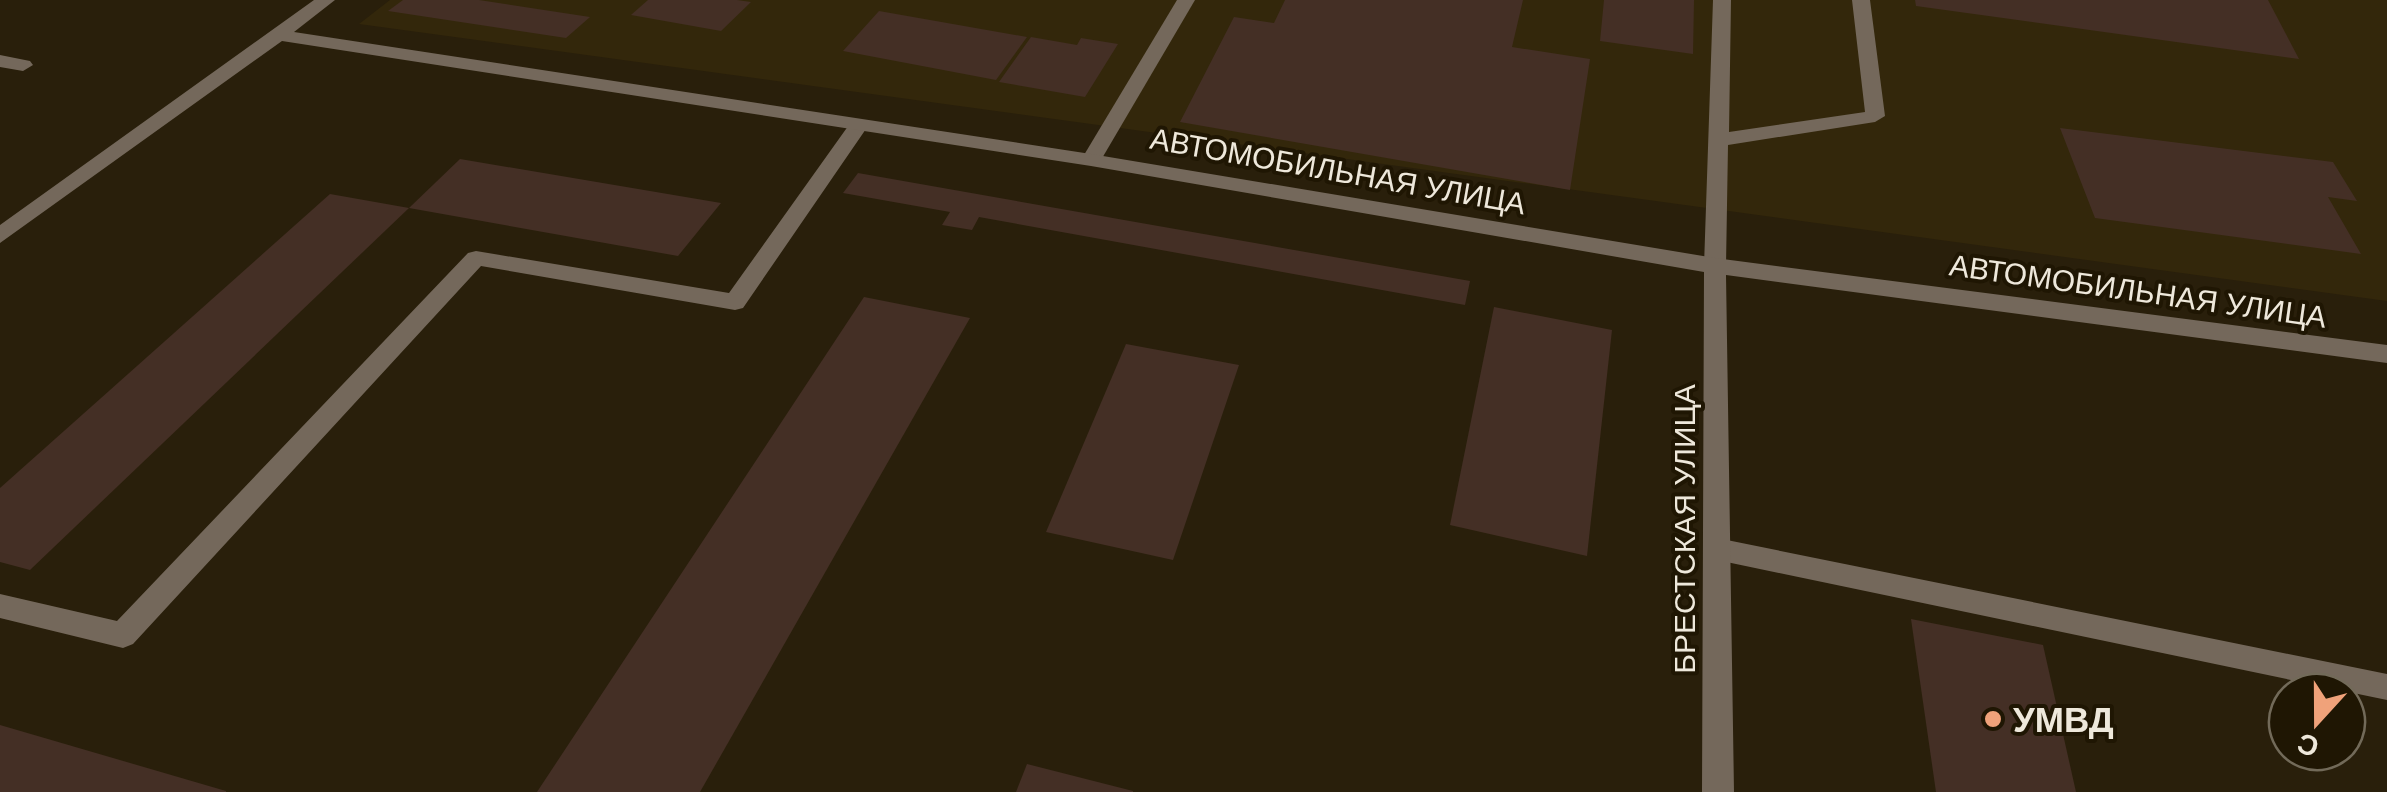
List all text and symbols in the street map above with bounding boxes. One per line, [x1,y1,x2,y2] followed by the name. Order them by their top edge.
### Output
[1148,122,1528,220] street label: АВТОМОБИЛЬНАЯ УЛИЦА
[1947,248,2329,334] street label: АВТОМОБИЛЬНАЯ УЛИЦА
[1668,384,1701,674] street label: БРЕСТСКАЯ УЛИЦА
[2267,672,2367,772] north arrow
[2013,700,2114,739] place label: УМВД
[1982,708,2004,730] marker: УМВД
[2293,727,2323,763] text: С

